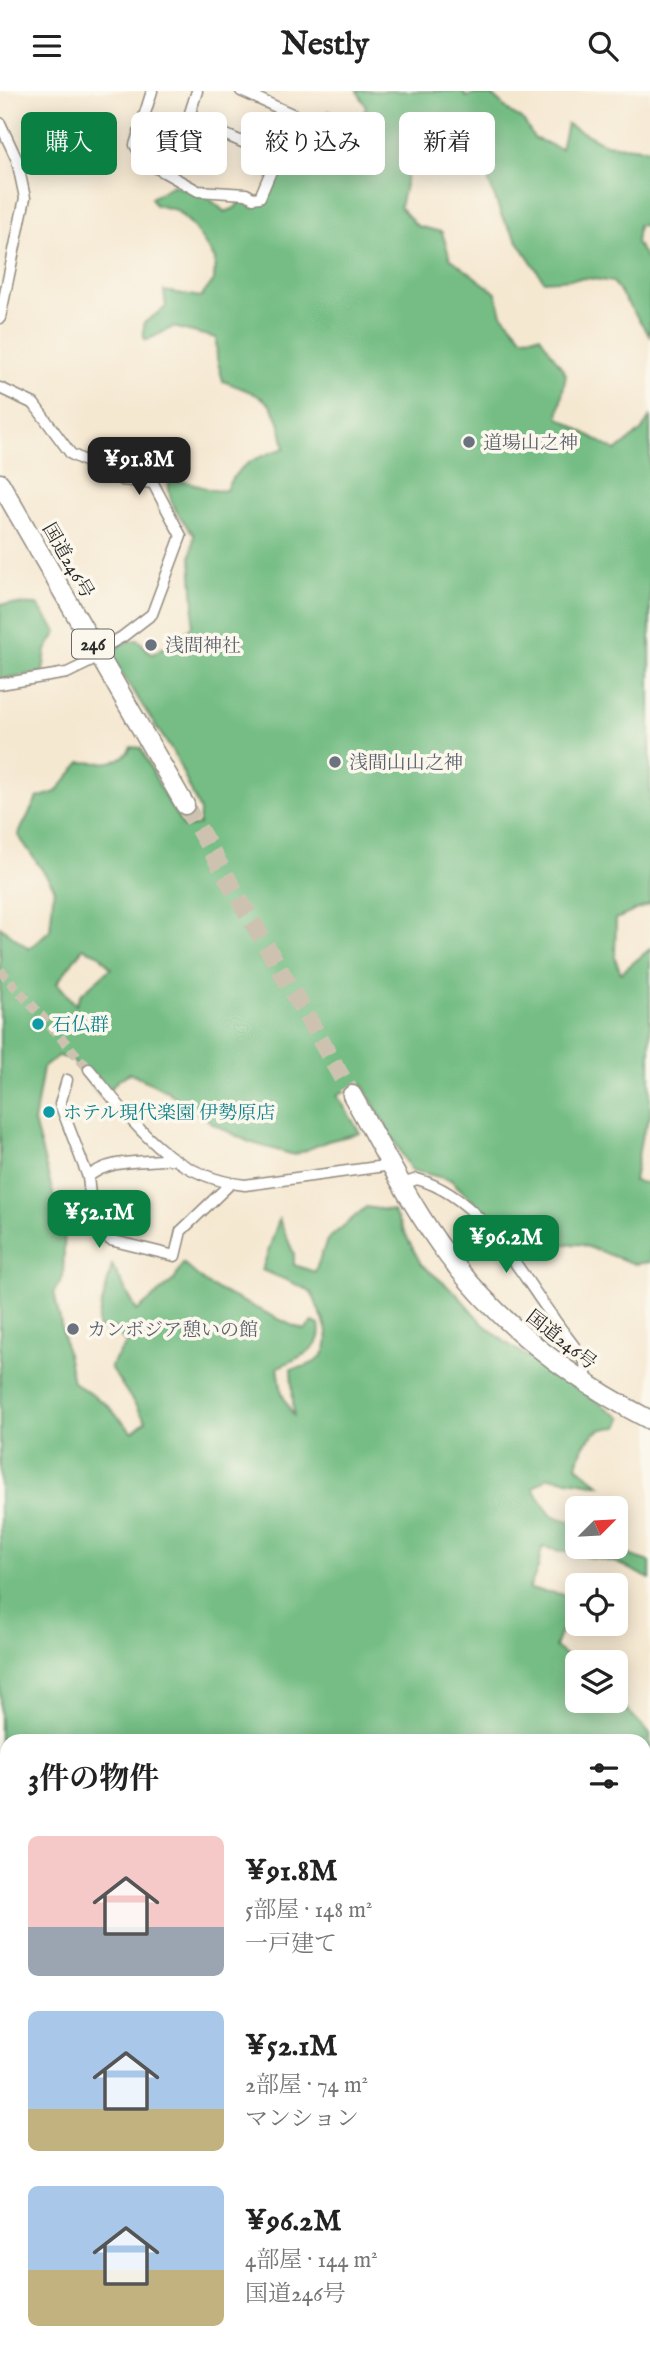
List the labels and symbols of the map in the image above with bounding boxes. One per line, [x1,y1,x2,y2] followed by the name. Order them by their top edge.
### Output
[483,432,578,456] place label: 道場山之神
[461,434,477,450] marker: 道場山之神
[82,437,196,497] pin: ¥91.8M
[36,519,98,603] street label: 国道246号
[72,629,114,659] road number: 246
[165,635,241,659] place label: 浅間神社
[143,637,159,653] marker: 浅間神社
[349,752,463,776] place label: 浅間山山之神
[327,754,343,770] marker: 浅間山山之神
[52,1014,109,1038] place label: 石仏群
[30,1016,46,1032] marker: 石仏群
[63,1102,275,1126] place label: ホテル現代楽園 伊勢原店
[41,1104,57,1120] marker: ホテル現代楽園 伊勢原店
[42,1191,156,1250] pin: ¥52.1M
[449,1215,563,1275] pin: ¥96.2M
[521,1305,601,1376] street label: 国道246号
[87,1319,258,1343] place label: カンボジア憩いの館
[65,1321,81,1337] marker: カンボジア憩いの館
[565,1496,628,1559] north arrow

